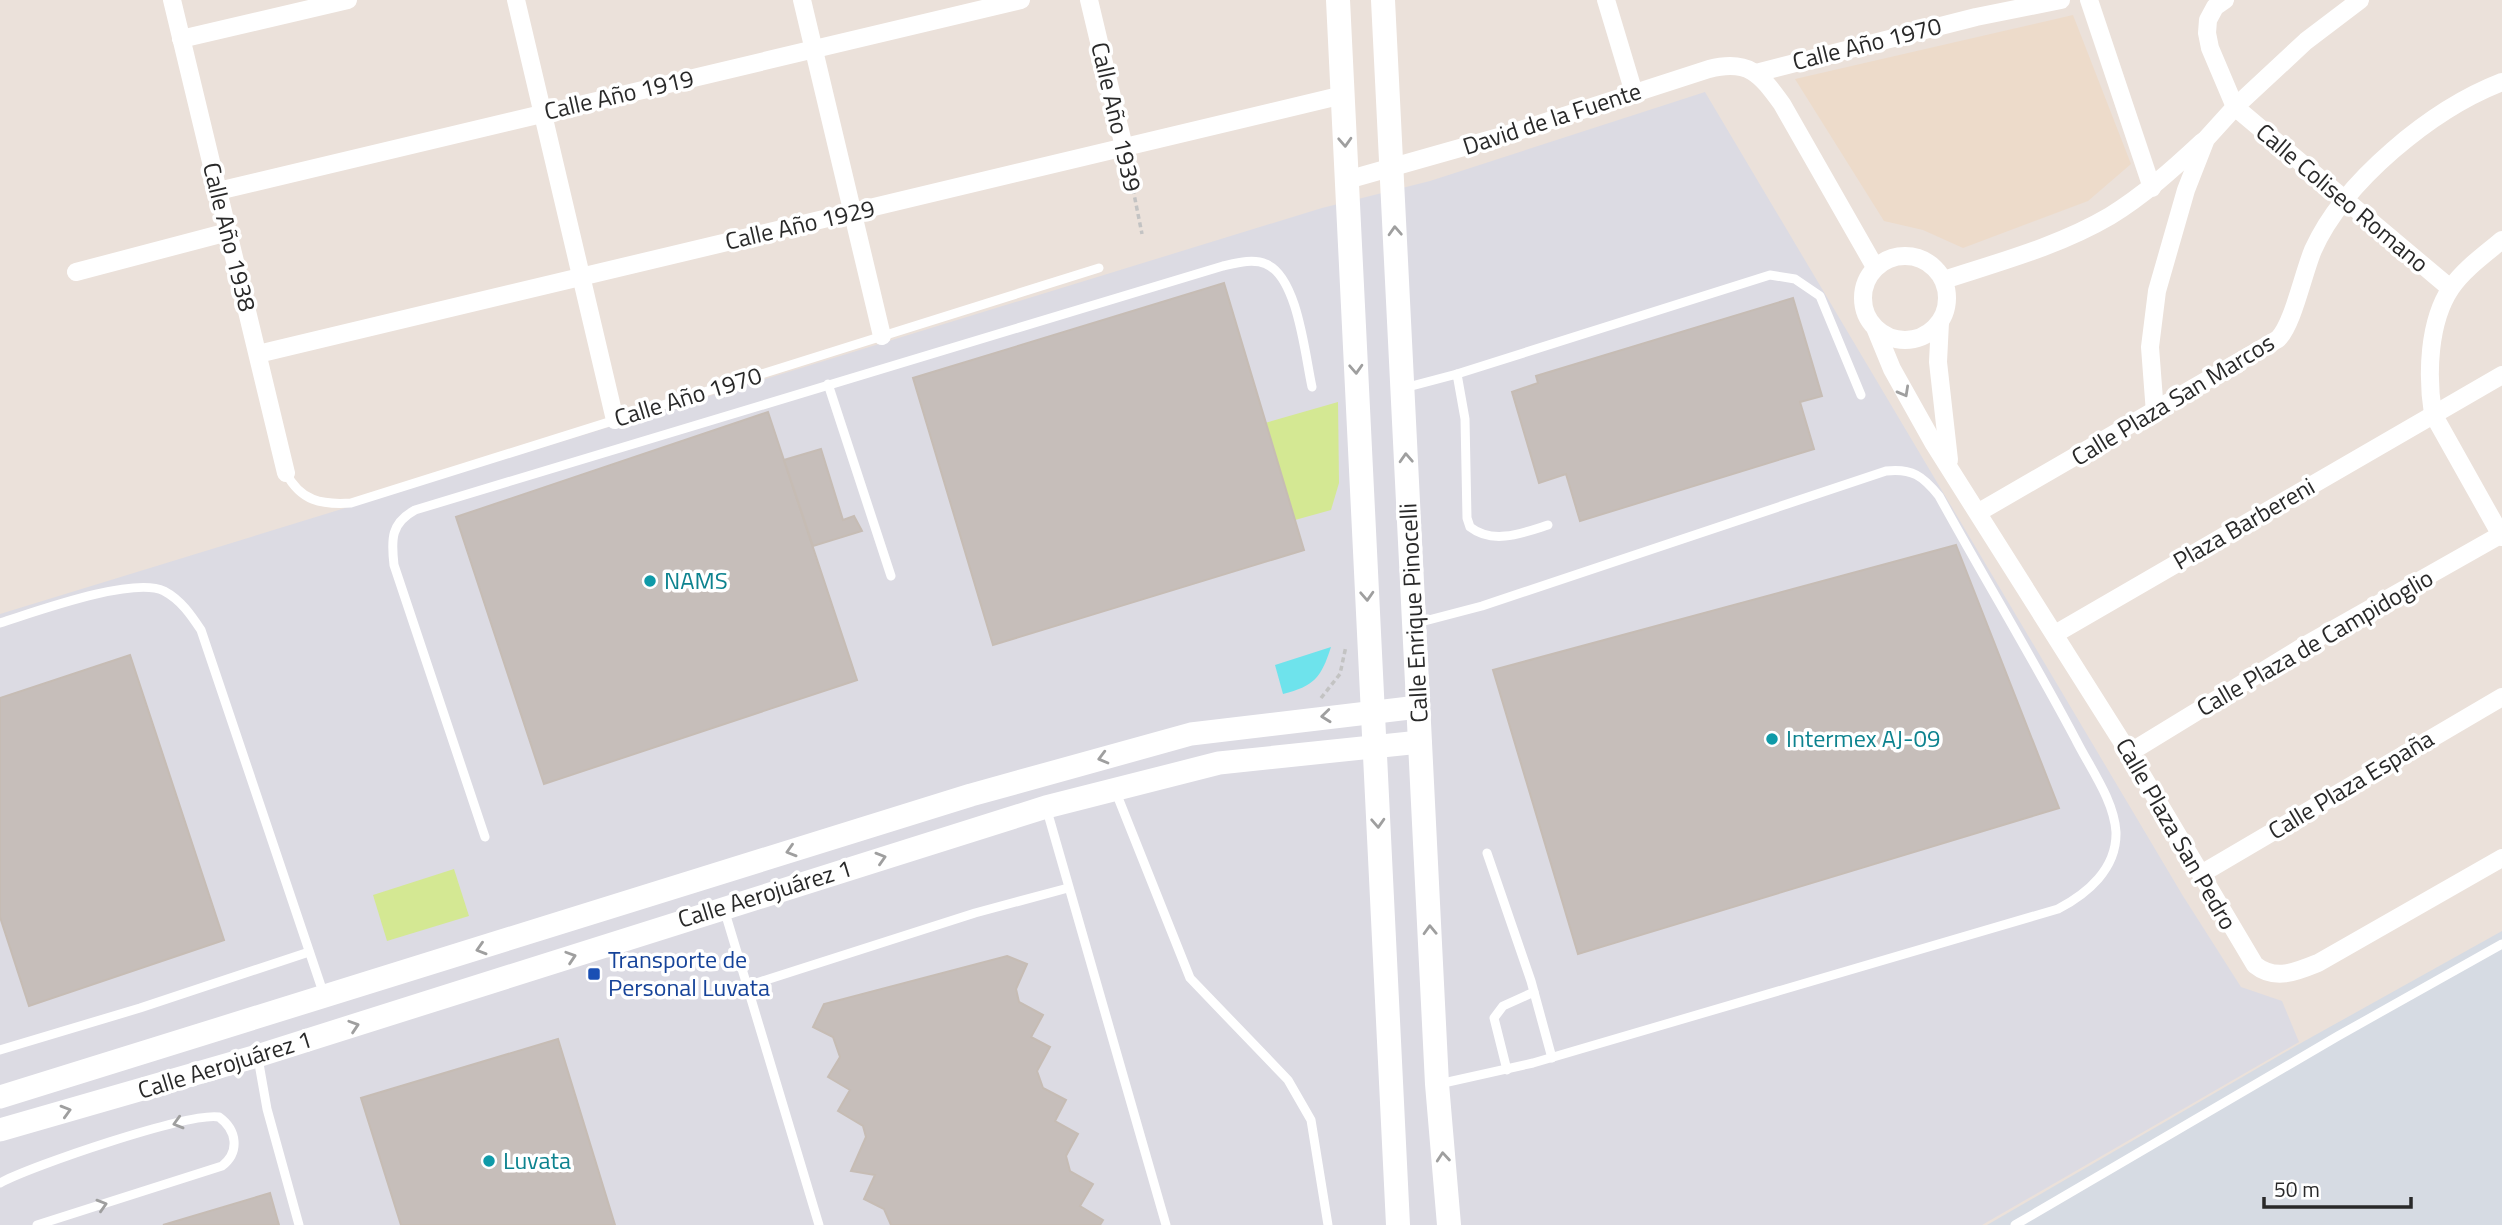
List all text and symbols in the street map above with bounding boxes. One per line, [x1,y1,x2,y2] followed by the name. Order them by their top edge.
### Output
[1788,7,1945,79] street label: Calle Año 1970
[1082,38,1152,195] street label: Calle Año 1939
[540,59,697,129] street label: Calle Año 1919
[1458,72,1645,164] street label: David de la Fuente
[2248,114,2437,280] street label: Calle Coliseo Romano
[1338,136,1353,147] one-way arrow
[194,158,266,315] street label: Calle Año 1938
[721,189,878,259] street label: Calle Año 1929
[1387,225,1402,236] one-way arrow
[2064,324,2281,474] street label: Calle Plaza San Marcos
[610,357,766,436] street label: Calle Año 1970
[1349,364,1364,375] one-way arrow
[1896,384,1910,397] one-way arrow
[1399,452,1414,463] one-way arrow
[2166,468,2321,578] street label: Plaza Barbereni
[1389,502,1437,724] street label: Calle Enrique Pinocelli
[2189,560,2440,725] street label: Calle Plaza de Campidoglio
[664,562,728,598] place label: NAMS
[642,573,658,589] marker: NAMS
[1360,591,1375,602] one-way arrow
[1320,709,1332,724] one-way arrow
[1786,720,1940,756] place label: Intermex AJ-09
[2261,720,2440,848] street label: Calle Plaza España
[1764,731,1780,747] marker: Intermex AJ-09
[2107,731,2247,936] street label: Calle Plaza San Pedro
[1097,749,1109,764] one-way arrow
[1371,818,1386,829] one-way arrow
[785,843,798,857] one-way arrow
[673,849,856,937] street label: Calle Aerojuárez 1
[874,852,887,866] one-way arrow
[1422,924,1437,935] one-way arrow
[475,940,487,955] one-way arrow
[608,941,770,1005] place label: Transporte de Personal Luvata
[565,950,577,965] one-way arrow
[586,966,602,982] marker: Transporte de Personal Luvata
[348,1019,360,1034] one-way arrow
[133,1020,316,1108] street label: Calle Aerojuárez 1
[59,1105,71,1120] one-way arrow
[173,1115,185,1130] one-way arrow
[503,1142,571,1178] place label: Luvata
[1436,1151,1451,1163] one-way arrow
[481,1153,497,1169] marker: Luvata
[2264,1166,2411,1210] scale bar
[2274,1173,2320,1205] text: 50 m
[96,1198,108,1213] one-way arrow

